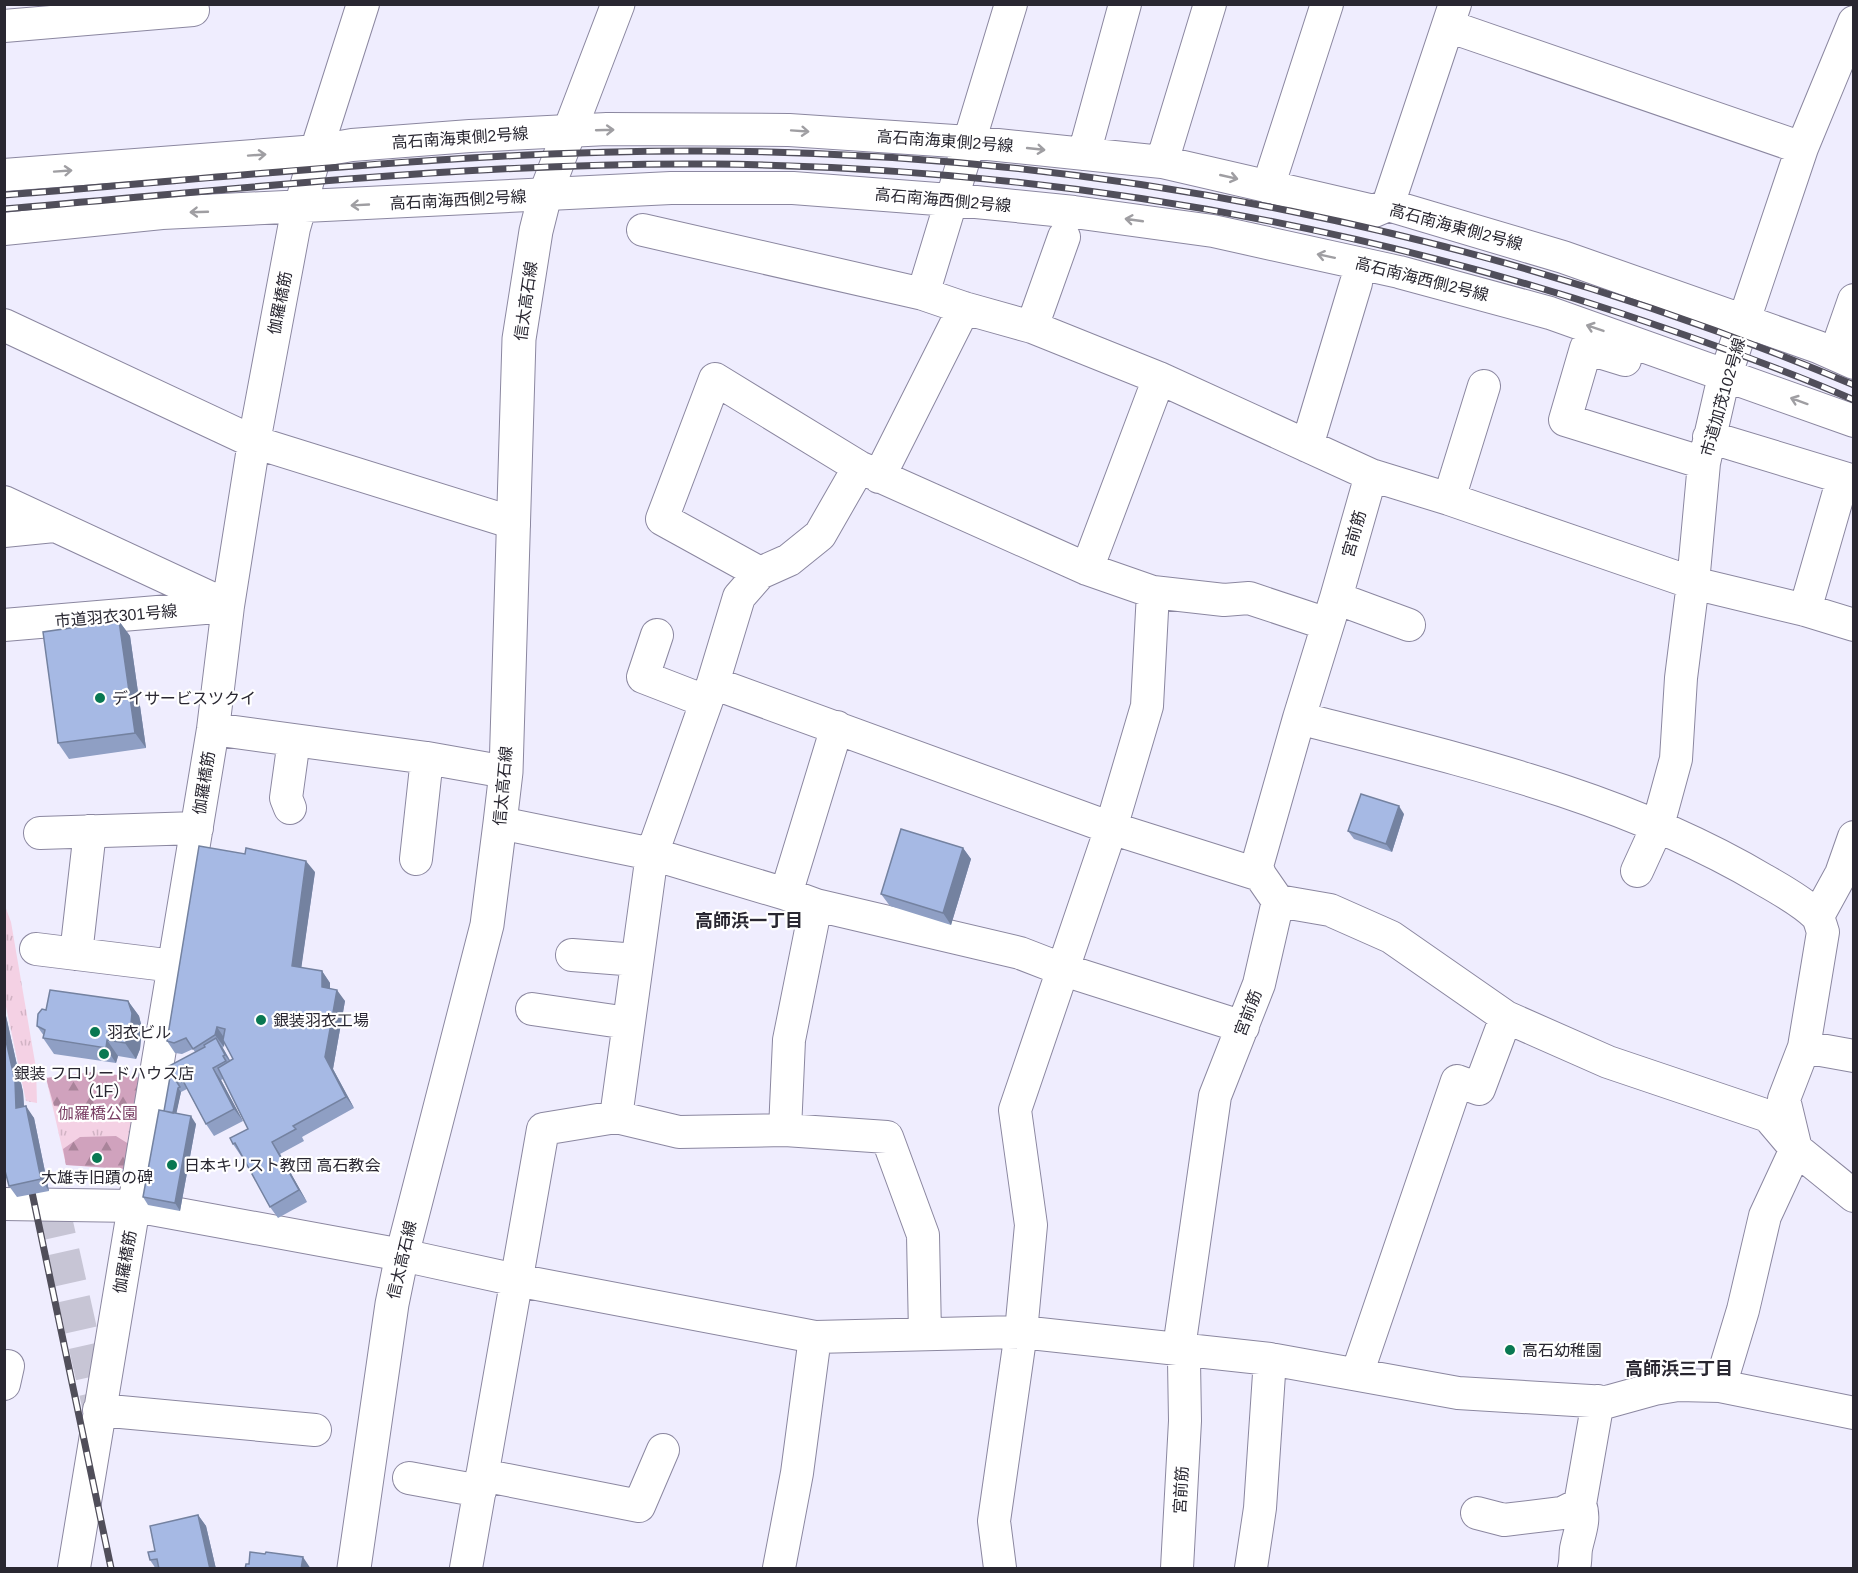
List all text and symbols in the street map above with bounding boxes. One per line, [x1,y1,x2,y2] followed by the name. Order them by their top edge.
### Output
[595,124,614,135] one-way arrow
[391,125,529,151] street label: 高石南海東側2号線
[789,126,809,137] one-way arrow
[876,128,1014,154] street label: 高石南海東側2号線
[1026,144,1046,155] one-way arrow
[247,150,267,161] one-way arrow
[52,165,72,176] one-way arrow
[1219,172,1238,184] one-way arrow
[874,186,1012,214] street label: 高石南海西側2号線
[389,188,527,212] street label: 高石南海西側2号線
[351,199,371,210] one-way arrow
[1388,201,1524,253] street label: 高石南海東側2号線
[189,206,209,218] one-way arrow
[1125,215,1145,226] one-way arrow
[1317,250,1336,261] one-way arrow
[1354,254,1490,304] street label: 高石南海西側2号線
[512,260,540,342] street label: 信太高石線
[266,270,294,336] street label: 伽羅橋筋
[1586,322,1605,333] one-way arrow
[1698,336,1748,458] street label: 市道加茂102号線
[1790,394,1808,405] one-way arrow
[1339,509,1369,559] street label: 宮前筋
[54,602,178,630] street label: 市道羽衣301号線
[112,690,256,707] place label: デイサービスツクイ
[93,691,107,705] marker: デイサービスツクイ
[491,745,515,827] street label: 信太高石線
[191,750,217,816] street label: 伽羅橋筋
[695,911,803,931] district label: 高師浜一丁目
[1231,988,1265,1038] street label: 宮前筋
[273,1012,369,1029] place label: 銀装羽衣工場
[254,1013,268,1027] marker: 銀装羽衣工場
[107,1024,171,1041] place label: 羽衣ビル
[88,1025,102,1039] marker: 羽衣ビル
[97,1047,111,1061] marker: 銀装 フロリードハウス店 （1F）
[14,1065,194,1100] place label: 銀装 フロリードハウス店 （1F）
[58,1105,138,1122] park label: 伽羅橋公園
[90,1151,104,1165] marker: 大雄寺旧蹟の碑
[184,1157,380,1174] place label: 日本キリスト教団 高石教会
[165,1158,179,1172] marker: 日本キリスト教団 高石教会
[41,1169,153,1186] place label: 大雄寺旧蹟の碑
[385,1219,419,1301] street label: 信太高石線
[111,1229,139,1295] street label: 伽羅橋筋
[1522,1342,1602,1359] place label: 高石幼稚園
[1503,1343,1517,1357] marker: 高石幼稚園
[1625,1359,1733,1379] district label: 高師浜三丁目
[1171,1466,1191,1514] street label: 宮前筋

